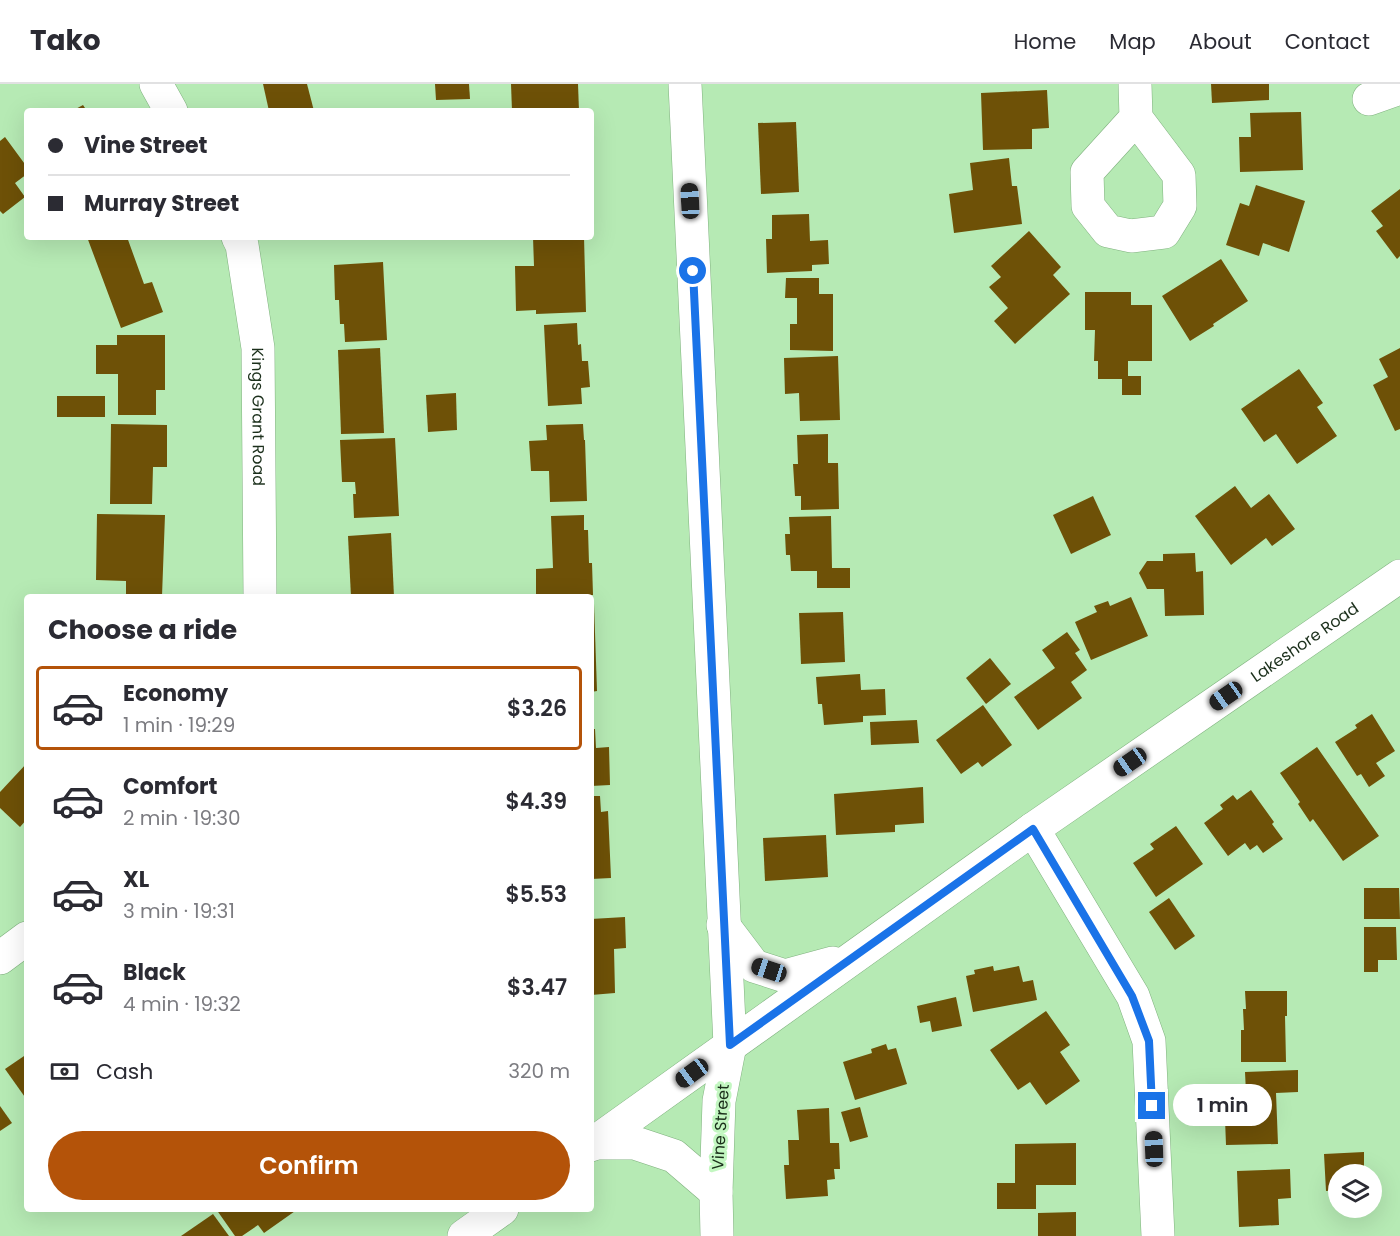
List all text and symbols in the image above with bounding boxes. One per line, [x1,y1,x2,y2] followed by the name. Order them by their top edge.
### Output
[30,21,101,60] text: Tako
[1014,27,1076,56] text: Home
[1109,27,1156,56] text: Map
[1189,27,1252,56] text: About
[1285,27,1370,56] text: Contact
[84,130,208,161] text: Vine Street
[680,183,700,219] car
[84,188,239,219] text: Murray Street
[679,257,706,284] route start
[246,347,270,486] street label: Kings Grant Road
[1246,597,1363,688] street label: Lakeshore Road
[48,611,237,648] text: Choose a ride
[123,678,228,709] text: Economy
[1206,678,1246,714] car
[51,681,105,735] icon: car
[507,693,567,724] text: $3.26
[123,711,235,739] text: 1 min · 19:29
[1110,744,1150,780] car
[123,771,217,802] text: Comfort
[51,774,105,828] icon: car
[505,786,567,817] text: $4.39
[123,804,241,832] text: 2 min · 19:30
[123,864,149,895] text: XL
[51,867,105,921] icon: car
[505,879,567,910] text: $5.53
[123,897,235,925] text: 3 min · 19:31
[749,956,789,984] car
[123,957,186,988] text: Black
[51,960,105,1014] icon: car
[507,972,567,1003] text: $3.47
[123,990,241,1018] text: 4 min · 19:32
[48,1055,81,1088] icon: cash
[672,1055,712,1091] car
[96,1056,153,1087] text: Cash
[508,1057,570,1085] text: 320 m
[706,1083,735,1171] street label: Vine Street
[1173,1085,1272,1127] callout: 1 min
[1197,1091,1248,1119] text: 1 min
[1138,1092,1165,1119] route end
[48,1131,570,1200] button: Confirm
[1144,1131,1164,1167] car
[1328,1164,1382,1218] map controls
[1328,1164,1382,1218] button: layers

